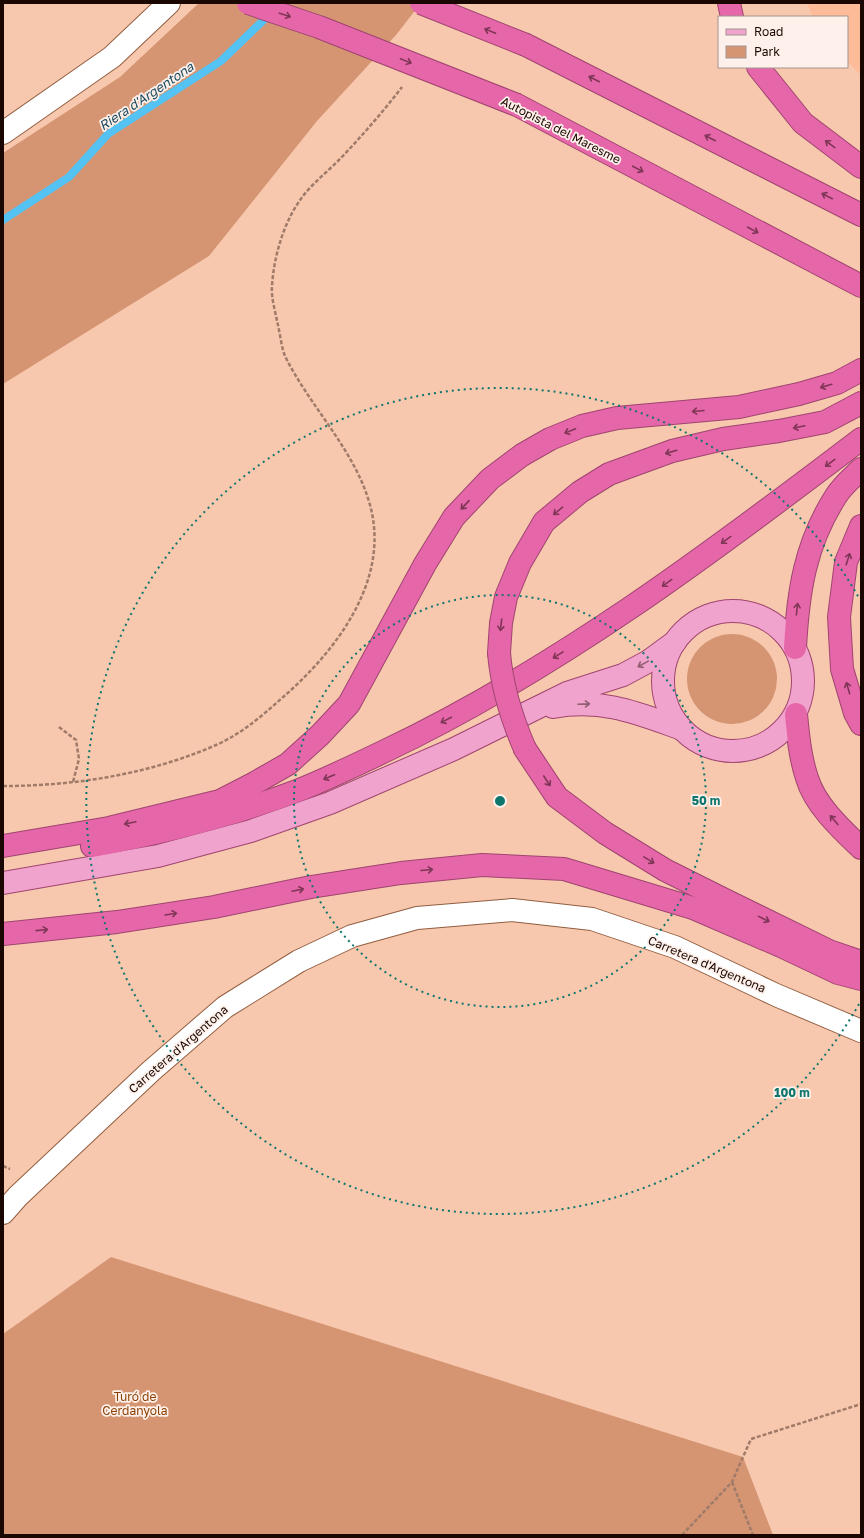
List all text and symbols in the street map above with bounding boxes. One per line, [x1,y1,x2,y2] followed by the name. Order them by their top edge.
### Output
[278,12,290,20] one-way arrow
[718,16,848,68] legend
[754,24,783,39] text: Road
[484,26,496,34] one-way arrow
[754,44,780,59] text: Park
[96,58,197,134] water label: Riera d'Argentona
[400,58,412,66] one-way arrow
[589,75,601,83] one-way arrow
[499,93,623,167] street label: Autopista del Maresme
[705,134,717,141] one-way arrow
[825,139,836,148] one-way arrow
[632,166,644,173] one-way arrow
[821,192,833,199] one-way arrow
[747,226,759,234] one-way arrow
[819,383,832,390] one-way arrow
[692,407,705,415] one-way arrow
[793,424,806,432] one-way arrow
[565,428,577,435] one-way arrow
[665,449,678,456] one-way arrow
[825,459,836,467] one-way arrow
[460,500,470,510] one-way arrow
[552,507,563,516] one-way arrow
[720,536,731,545] one-way arrow
[844,554,852,566] one-way arrow
[661,579,672,587] one-way arrow
[794,603,801,616] one-way arrow
[498,618,505,631] one-way arrow
[552,651,564,659] one-way arrow
[637,661,649,669] one-way arrow
[843,682,851,695] one-way arrow
[577,700,590,708] one-way arrow
[440,717,452,725] one-way arrow
[324,774,336,782] one-way arrow
[543,775,551,786] one-way arrow
[692,793,720,808] text: 50 m
[493,794,507,808] centre of rings
[829,815,838,826] one-way arrow
[124,819,137,827] one-way arrow
[643,856,655,864] one-way arrow
[420,867,433,874] one-way arrow
[292,885,305,893] one-way arrow
[164,910,177,918] one-way arrow
[758,916,770,924] one-way arrow
[35,926,48,934] one-way arrow
[646,932,768,996] street label: Carretera d'Argentona
[125,1002,231,1096] street label: Carretera d'Argentona
[774,1085,810,1100] text: 100 m
[102,1389,168,1418] park label: Turó de Cerdanyola

